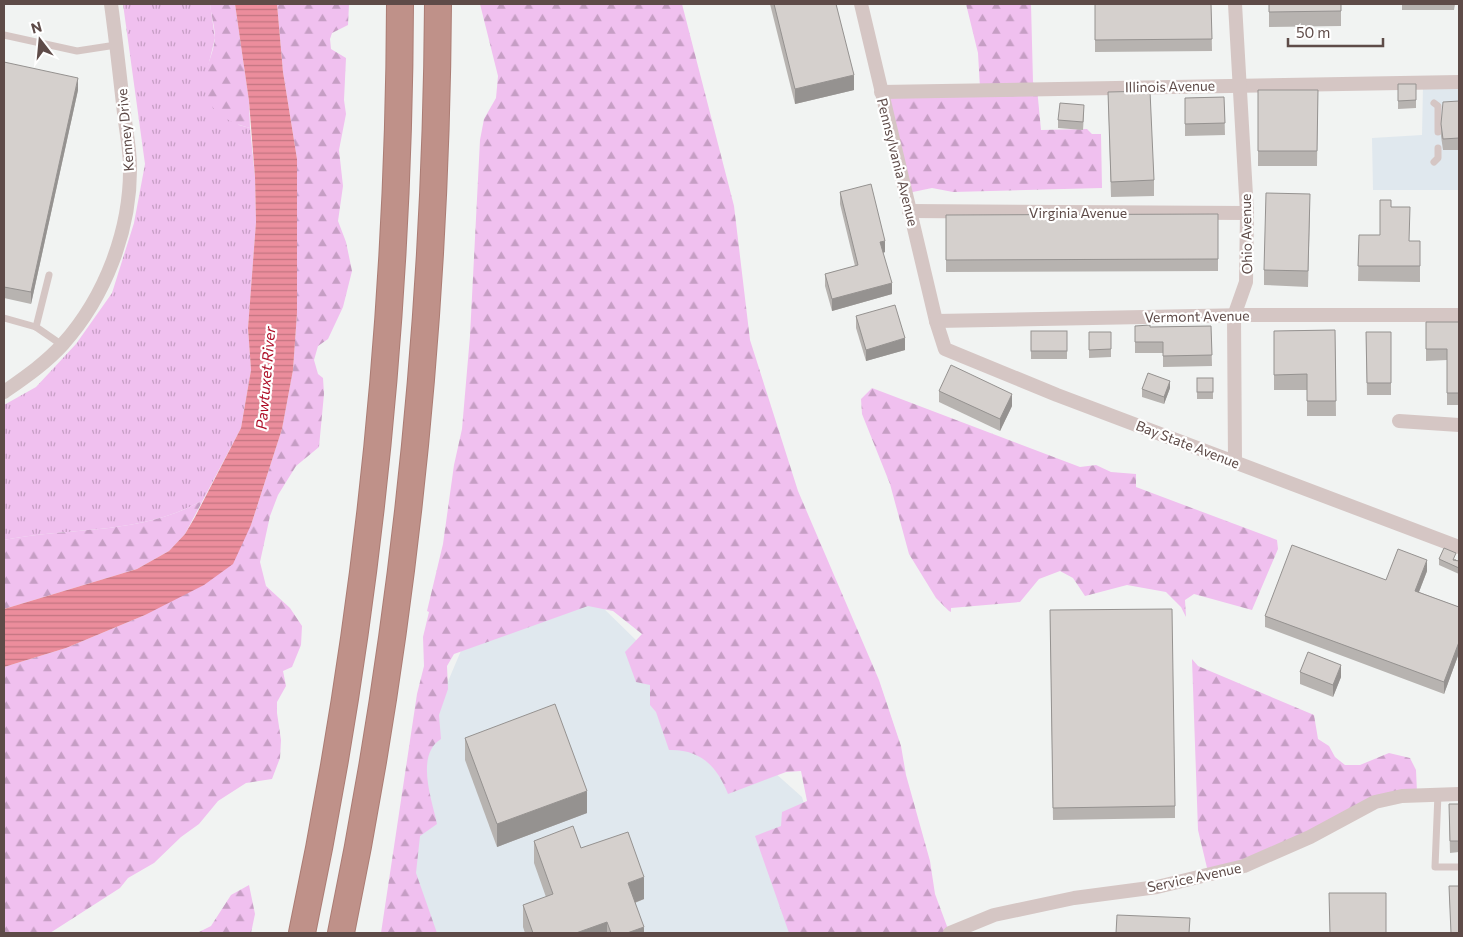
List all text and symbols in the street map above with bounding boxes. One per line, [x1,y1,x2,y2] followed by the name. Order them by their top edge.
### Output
[15,15,65,65] north arrow
[1288,15,1383,47] scale bar
[29,17,44,37] text: N
[1296,23,1330,41] text: 50 m
[1125,77,1215,95] street label: Illinois Avenue
[113,88,137,172] street label: Kenney Drive
[874,96,922,228] street label: Pennsylvania Avenue
[1237,193,1255,275] street label: Ohio Avenue
[1029,204,1127,221] street label: Virginia Avenue
[1144,307,1250,325] street label: Vermont Avenue
[252,325,279,430] water label: Pawtuxet River
[1134,416,1242,472] street label: Bay State Avenue
[1145,859,1243,895] street label: Service Avenue

